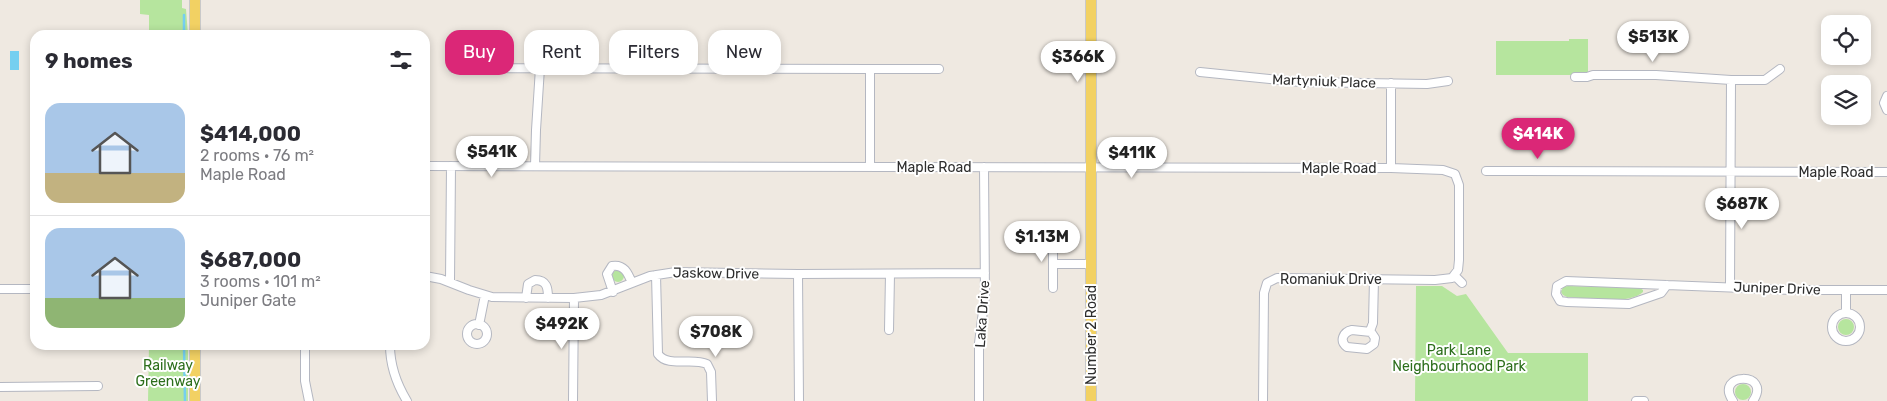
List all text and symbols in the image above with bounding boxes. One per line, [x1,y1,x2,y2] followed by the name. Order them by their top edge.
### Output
[1821,15,1871,125] map controls
[1821,15,1871,65] button: locate
[1618,20,1688,63] pin: $513K
[1628,27,1678,46] text: $513K
[445,30,514,75] chip: Buy
[524,30,599,75] chip: Rent
[609,30,698,75] chip: Filters
[708,30,781,75] chip: New
[1043,41,1113,83] pin: $366K
[387,46,415,74] icon: filters
[1052,47,1104,66] text: $366K
[45,48,133,73] text: 9 homes
[1272,71,1376,92] street label: Martyniuk Place
[1821,75,1871,125] button: layers
[1503,118,1573,160] pin: $414K
[200,121,301,146] text: $414,000
[85,123,145,183] icon: home
[1513,124,1563,143] text: $414K
[457,136,527,178] pin: $541K
[1097,136,1167,179] pin: $411K
[467,142,517,161] text: $541K
[1108,143,1156,162] text: $411K
[200,146,314,165] text: 2 rooms · 76 m²
[896,159,972,176] street label: Maple Road
[1301,160,1377,177] street label: Maple Road
[1798,164,1874,181] street label: Maple Road
[200,165,286,184] text: Maple Road
[1707,188,1777,230] pin: $687K
[1716,194,1768,213] text: $687K
[1001,220,1083,263] pin: $1.13M
[1015,227,1069,246] text: $1.13M
[200,247,301,272] text: $687,000
[85,248,145,308] icon: home
[673,264,760,283] street label: Jaskow Drive
[1280,271,1382,288] street label: Romaniuk Drive
[200,272,321,291] text: 3 rooms · 101 m²
[1733,278,1821,299] street label: Juniper Drive
[972,280,993,348] street label: Laka Drive
[1083,285,1100,385] street label: Number 2 Road
[200,291,296,310] text: Juniper Gate
[527,308,597,350] pin: $492K
[536,314,588,333] text: $492K
[681,316,751,358] pin: $708K
[690,322,742,341] text: $708K
[1392,342,1526,375] park label: Park Lane Neighbourhood Park
[135,357,201,390] park label: Railway Greenway

